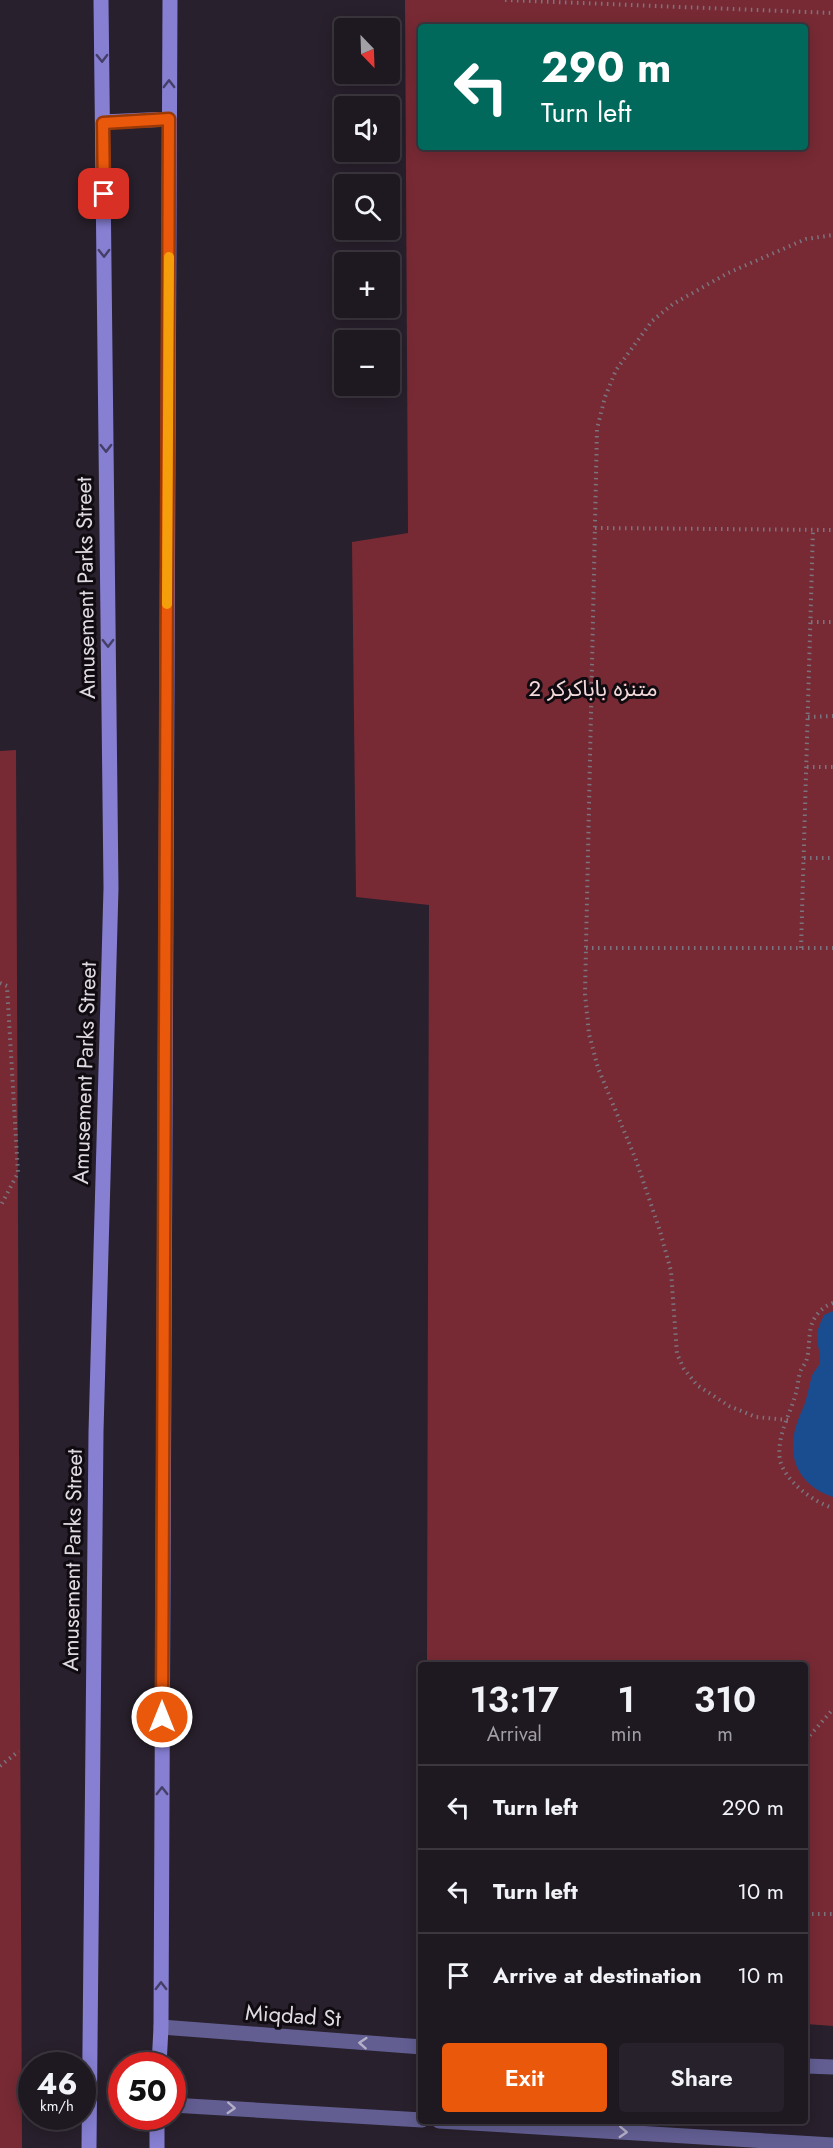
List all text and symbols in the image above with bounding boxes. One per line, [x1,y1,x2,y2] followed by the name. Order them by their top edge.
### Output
[334,18,400,84] north arrow
[334,18,400,396] map controls
[541,37,672,98] text: 290 m
[442,48,520,126] icon: left
[95,54,108,63] one-way arrow
[163,80,175,89] one-way arrow
[541,93,631,132] text: Turn left
[334,96,400,162] button: sound
[78,168,129,219] pin
[334,174,400,240] button: search
[87,177,120,210] icon: arrive
[98,249,110,258] one-way arrow
[334,252,400,318] button: +
[334,330,400,396] button: −
[100,444,112,453] one-way arrow
[67,476,103,700] street label: Amusement Parks Street
[102,639,115,648] one-way arrow
[528,672,658,704] park label: متنزه باباكركر 2
[64,961,104,1185] street label: Amusement Parks Street
[54,1448,90,1672] street label: Amusement Parks Street
[470,1673,559,1725] text: 13:17
[618,1673,635,1725] text: 1
[694,1673,756,1725] text: 310
[130,1685,194,1749] position arrow
[487,1720,542,1749] text: Arrival
[611,1720,642,1749] text: min
[717,1720,733,1749] text: m
[156,1787,168,1796] one-way arrow
[442,1791,475,1824] icon: left
[493,1791,578,1823] text: Turn left
[722,1791,784,1823] text: 290 m
[442,1875,475,1908] icon: left
[493,1875,578,1907] text: Turn left
[737,1875,784,1907] text: 10 m
[442,1959,475,1992] icon: arrive
[493,1959,702,1991] text: Arrive at destination
[737,1959,784,1991] text: 10 m
[155,1982,167,1991] one-way arrow
[244,1996,343,2034] street label: Miqdad St
[359,2036,368,2049] one-way arrow
[442,2043,607,2112] button: Exit
[619,2043,784,2112] button: Share
[108,2052,186,2130] speed limit sign: 50
[36,2062,78,2105] text: 46
[40,2095,74,2117] text: km/h
[226,2102,235,2115] one-way arrow
[618,2126,627,2139] one-way arrow

